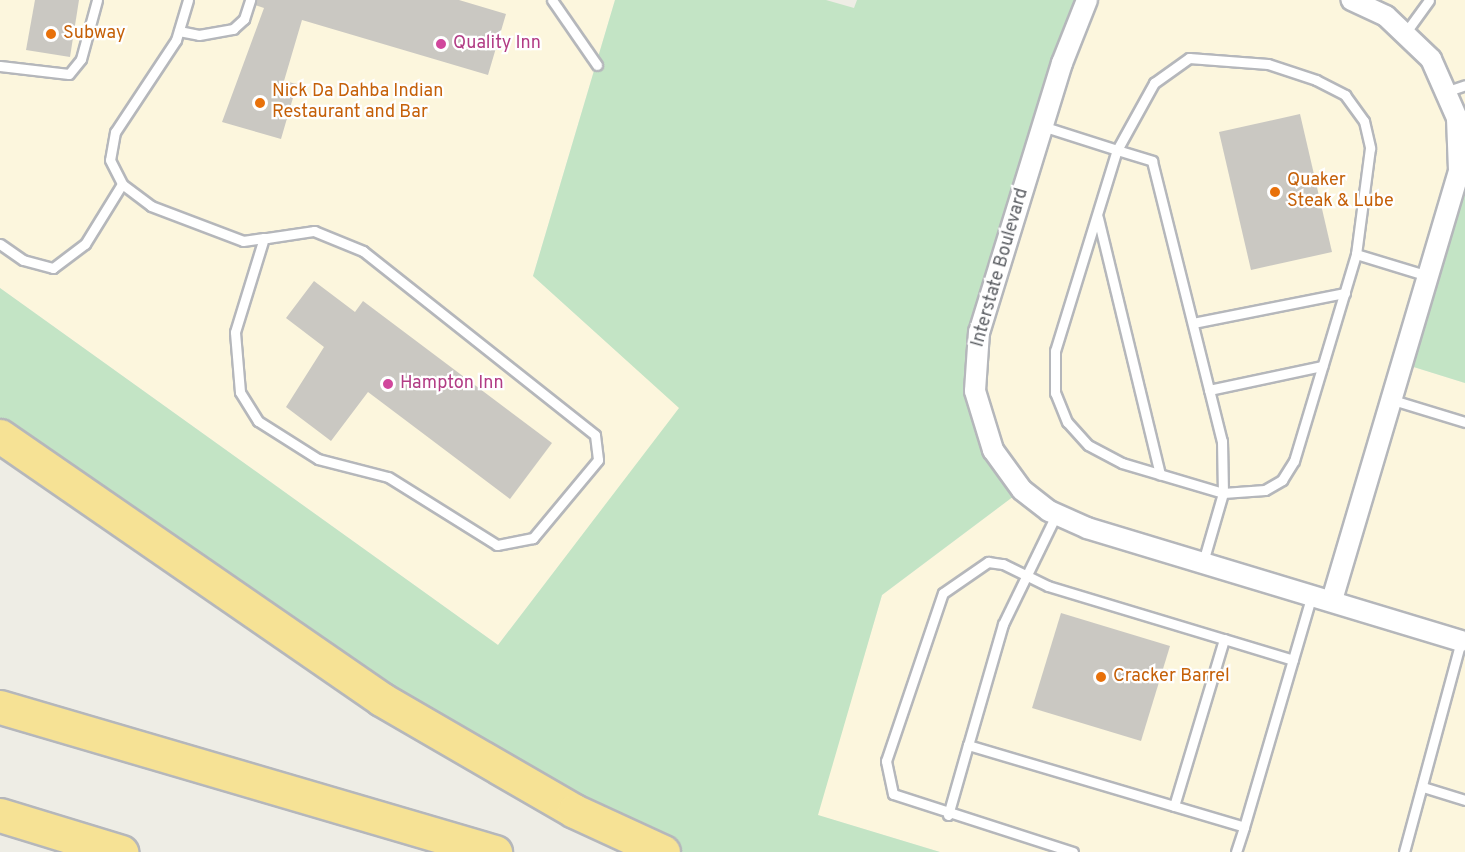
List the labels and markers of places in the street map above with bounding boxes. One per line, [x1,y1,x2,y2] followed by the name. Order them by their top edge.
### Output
[63,23,125,45] place label: Subway
[44,27,58,41] marker: Subway
[453,33,541,55] place label: Quality Inn
[434,37,448,51] marker: Quality Inn
[272,82,443,124] place label: Nick Da Dahba Indian Restaurant and Bar
[253,96,267,110] marker: Nick Da Dahba Indian Restaurant and Bar
[1287,171,1394,213] place label: Quaker Steak & Lube
[1268,185,1282,199] marker: Quaker Steak & Lube
[400,373,504,395] place label: Hampton Inn
[381,377,395,391] marker: Hampton Inn
[1113,666,1230,688] place label: Cracker Barrel
[1094,670,1108,684] marker: Cracker Barrel

